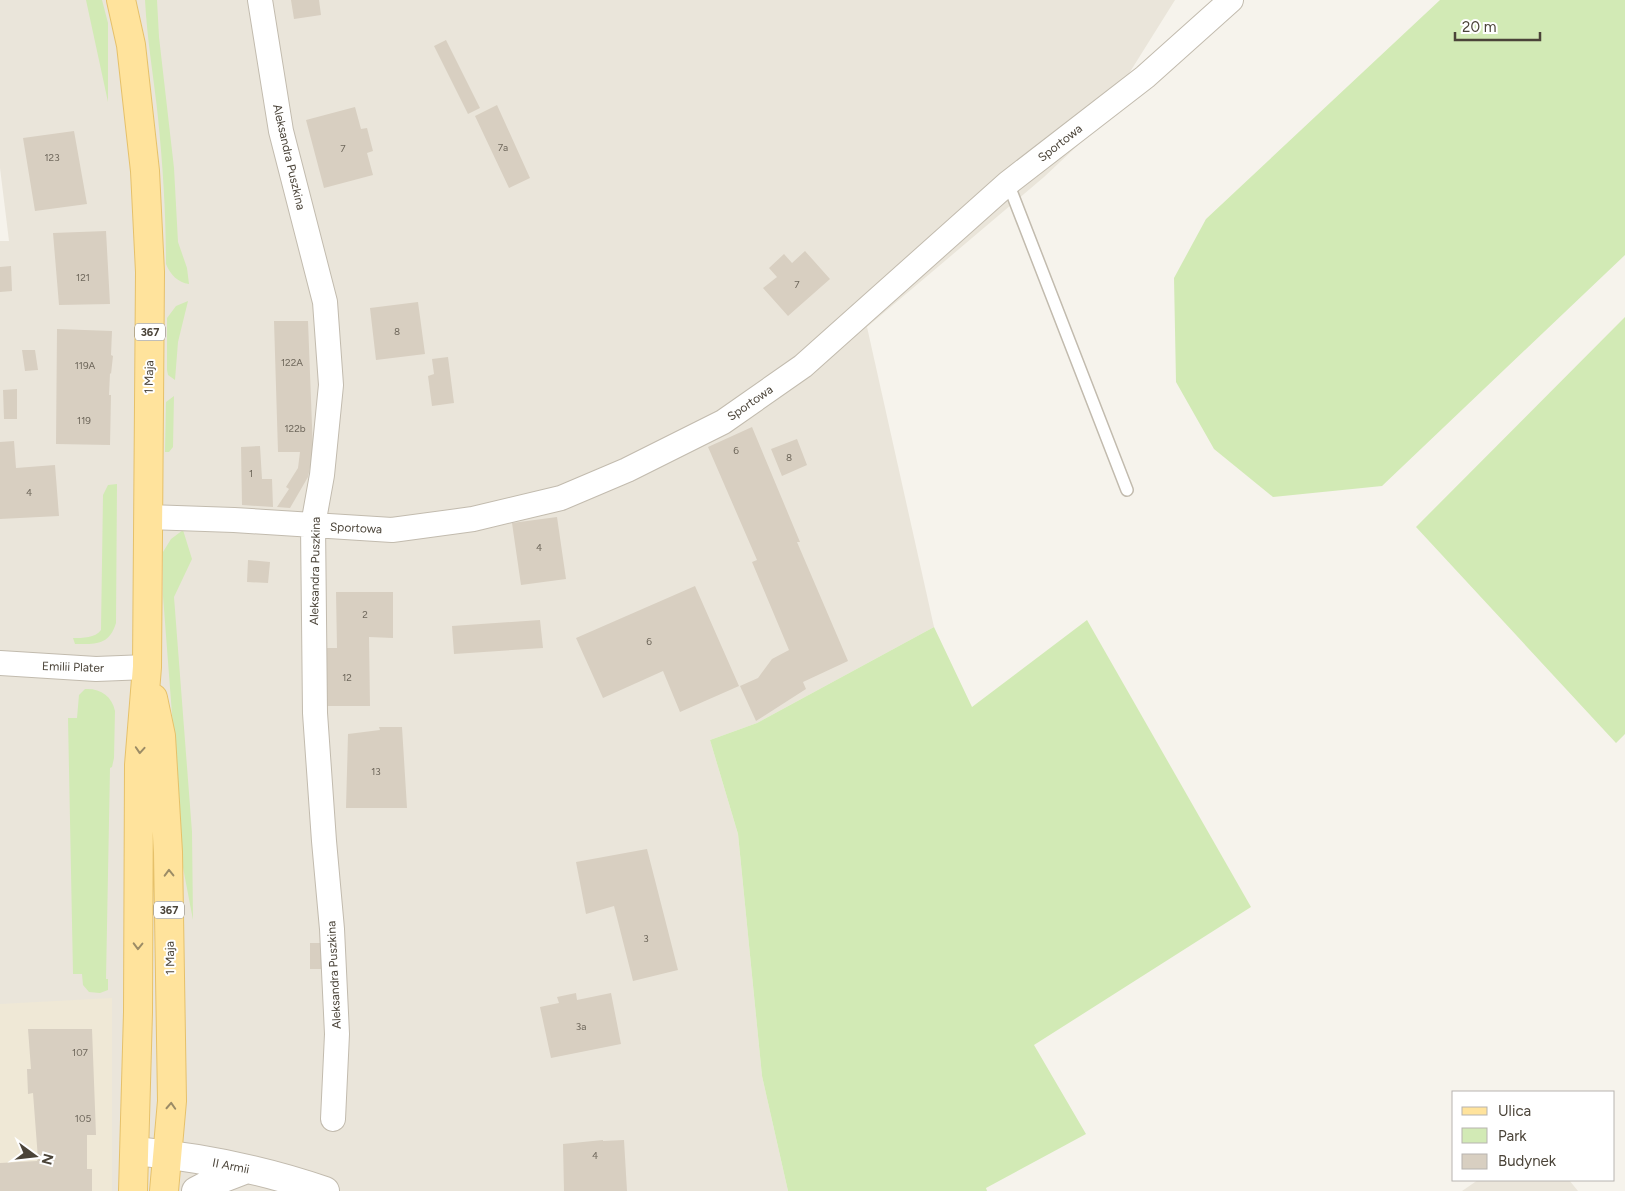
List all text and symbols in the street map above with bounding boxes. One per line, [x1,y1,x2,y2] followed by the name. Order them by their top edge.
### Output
[1455,10,1540,42] scale bar
[1462,18,1496,36] text: 20 m
[270,103,308,211] street label: Aleksandra Puszkina
[1035,121,1085,165] street label: Sportowa
[498,141,508,154] house number: 7a
[340,142,346,155] house number: 7
[44,151,60,164] house number: 123
[76,271,90,284] house number: 121
[794,278,800,291] house number: 7
[135,324,165,341] road number: 367
[394,325,400,338] house number: 8
[281,356,303,369] house number: 122A
[75,359,96,372] house number: 119A
[142,360,156,394] street label: 1 Maja
[725,382,775,424] street label: Sportowa
[77,414,91,427] house number: 119
[284,422,306,435] house number: 122b
[733,444,739,457] house number: 6
[786,451,792,464] house number: 8
[249,467,253,480] house number: 1
[26,486,32,499] house number: 4
[307,517,323,625] street label: Aleksandra Puszkina
[330,520,382,536] street label: Sportowa
[536,541,542,554] house number: 4
[362,608,368,621] house number: 2
[646,635,652,648] house number: 6
[42,659,104,675] street label: Emilii Plater
[342,671,352,684] house number: 12
[135,746,146,754] one-way arrow
[371,765,381,778] house number: 13
[164,869,174,877] one-way arrow
[154,902,184,918] road number: 367
[324,921,344,1029] street label: Aleksandra Puszkina
[643,932,649,945] house number: 3
[163,941,177,975] street label: 1 Maja
[133,942,143,950] one-way arrow
[576,1020,586,1033] house number: 3a
[72,1046,89,1059] house number: 107
[1452,1091,1615,1181] legend
[166,1102,177,1110] one-way arrow
[1498,1102,1531,1120] text: Ulica
[75,1112,91,1125] house number: 105
[1498,1127,1527,1145] text: Park
[10,1131,60,1181] north arrow
[592,1149,598,1162] house number: 4
[37,1152,57,1167] text: N
[1498,1152,1557,1170] text: Budynek
[211,1156,251,1176] street label: II Armii

